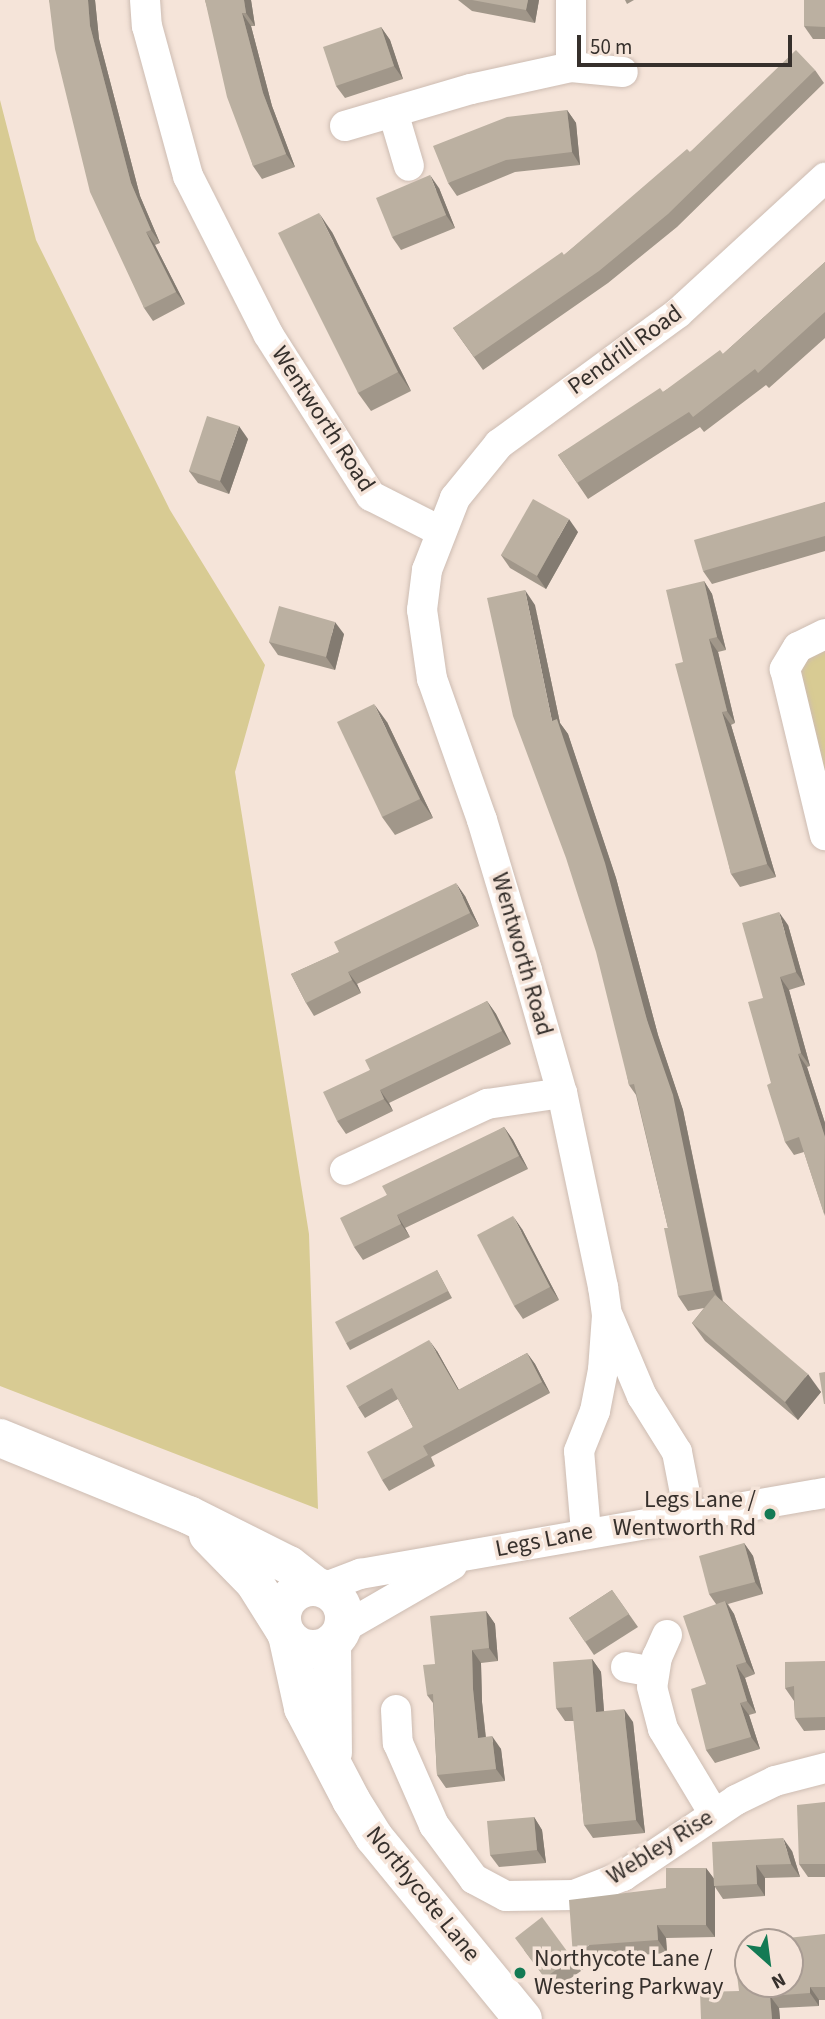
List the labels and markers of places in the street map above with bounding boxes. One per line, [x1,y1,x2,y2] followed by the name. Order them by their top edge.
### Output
[613,1486,756,1542] place label: Legs Lane / Wentworth Rd
[762,1506,778,1522] marker: Legs Lane / Wentworth Rd
[534,1945,723,2001] place label: Northycote Lane / Westering Parkway
[512,1965,528,1981] marker: Northycote Lane / Westering Parkway

